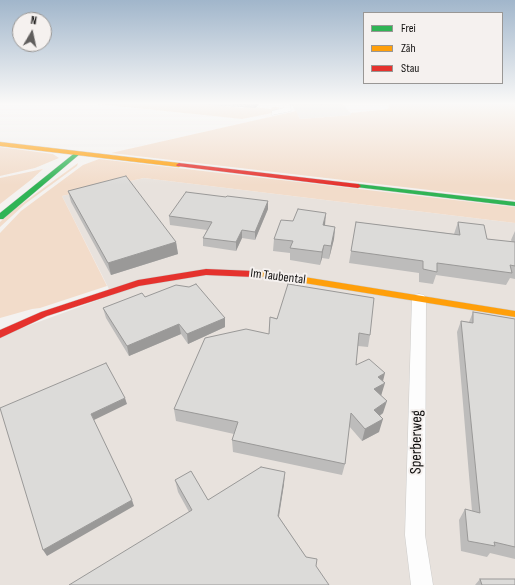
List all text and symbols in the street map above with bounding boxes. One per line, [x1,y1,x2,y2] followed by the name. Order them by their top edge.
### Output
[12,12,52,52] north arrow
[363,12,503,84] legend
[30,14,38,28] text: N
[401,21,416,36] text: Frei
[401,41,416,56] text: Zäh
[401,61,419,76] text: Stau
[250,266,306,288] street label: Im Taubental
[407,410,427,474] street label: Sperberweg

